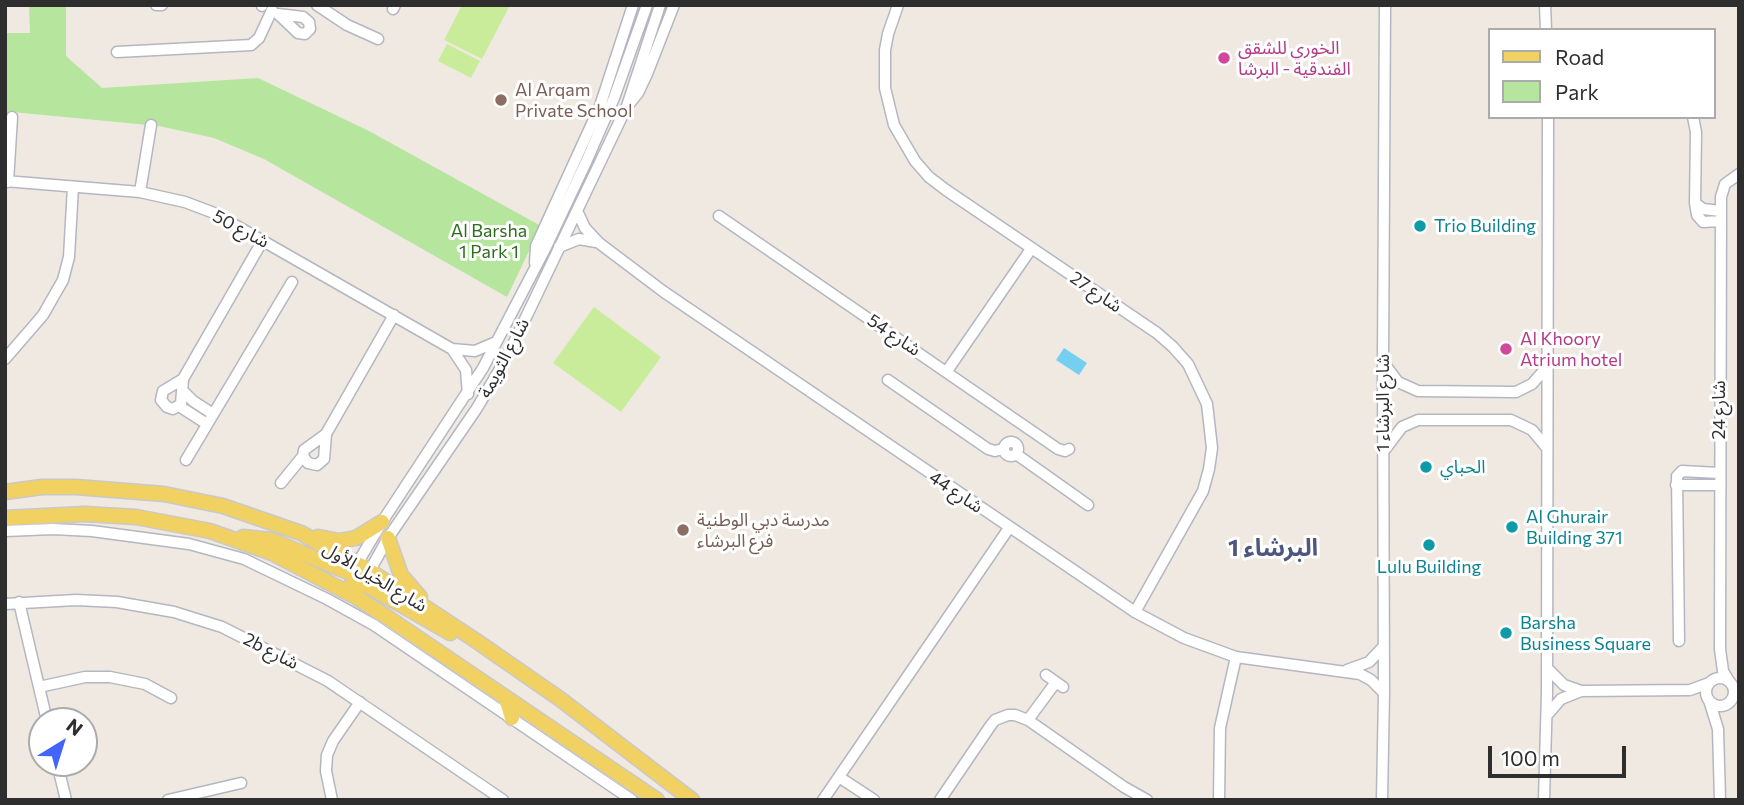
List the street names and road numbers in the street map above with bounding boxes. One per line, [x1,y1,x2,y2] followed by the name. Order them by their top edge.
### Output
[209,205,273,253] street label: شارع 50
[1066,267,1126,317] street label: شارع 27
[863,309,925,361] street label: شارع 54
[474,314,534,402] street label: شارع الثويمة
[1372,354,1394,452] street label: شارع البرشاء 1
[1708,381,1730,439] street label: شارع 24
[925,466,987,518] street label: شارع 44
[319,537,431,617] street label: شارع الخيل الأول
[240,628,302,674] street label: 2b شارع

